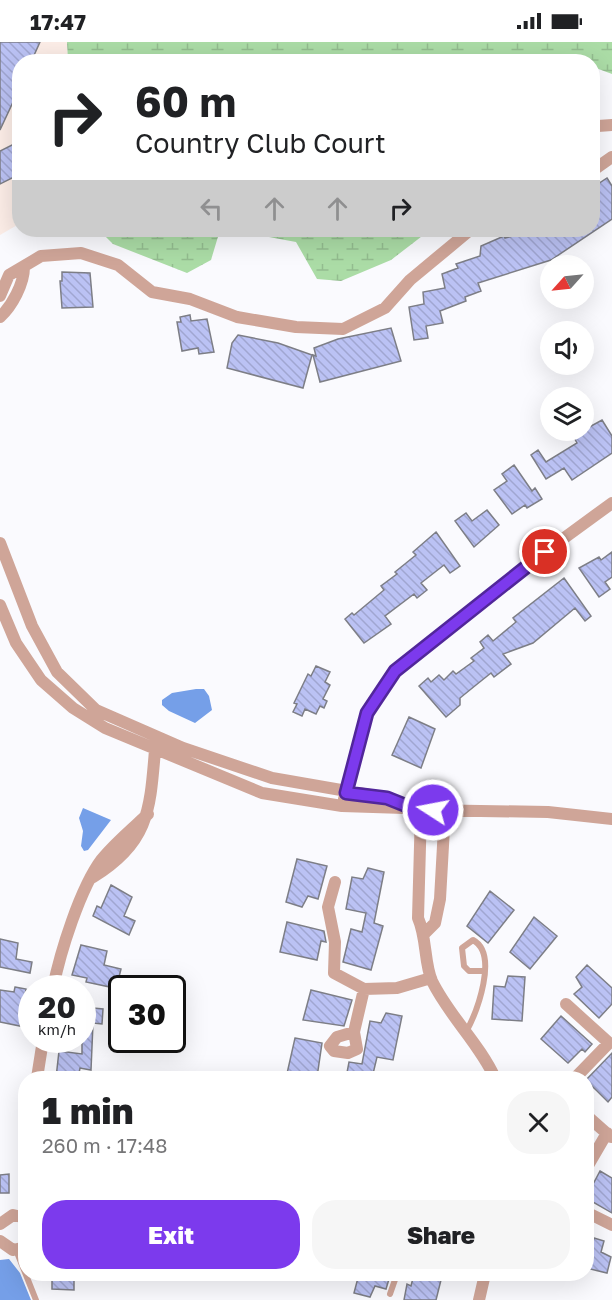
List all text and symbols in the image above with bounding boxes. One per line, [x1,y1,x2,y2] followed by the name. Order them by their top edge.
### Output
[30,8,86,35] text: 17:47
[135,76,236,126] text: 60 m
[36,78,114,156] icon: right
[135,127,386,159] text: Country Club Court
[195,192,228,225] icon: left
[258,192,291,225] icon: ahead
[321,192,354,225] icon: ahead
[384,192,417,225] icon: right
[540,255,594,309] north arrow
[540,255,594,441] map controls
[540,321,594,375] button: sound
[540,387,594,441] button: layers
[519,526,570,577] pin
[528,535,561,568] icon: arrive
[401,778,465,842] position arrow
[108,975,186,1053] speed limit sign: 30
[38,989,76,1025] text: 20
[38,1020,76,1038] text: km/h
[42,1089,133,1132] text: 1 min
[507,1091,570,1154] button: close
[42,1133,168,1157] text: 260 m · 17:48
[42,1200,300,1269] button: Exit
[312,1200,570,1269] button: Share

